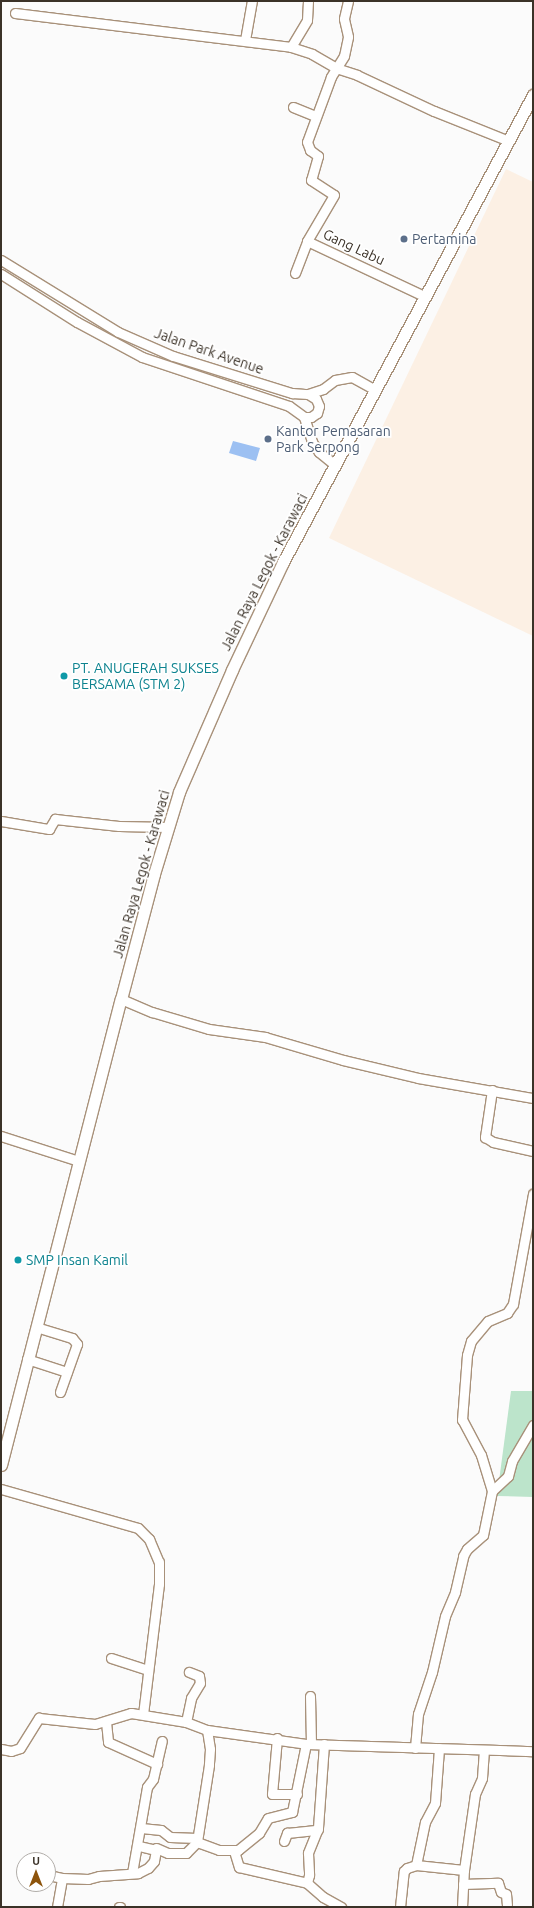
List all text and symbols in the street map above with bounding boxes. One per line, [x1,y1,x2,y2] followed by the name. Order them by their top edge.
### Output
[320,225,388,269] street label: Gang Labu
[412,231,476,247] place label: Pertamina
[399,234,409,244] marker: Pertamina
[152,324,266,378] street label: Jalan Park Avenue
[276,423,391,456] place label: Kantor Pemasaran Park Serpong
[263,434,273,444] marker: Kantor Pemasaran Park Serpong
[217,491,311,653] street label: Jalan Raya Legok - Karawaci
[72,660,219,692] place label: PT. ANUGERAH SUKSES BERSAMA (STM 2)
[59,671,69,681] marker: PT. ANUGERAH SUKSES BERSAMA (STM 2)
[109,788,173,960] street label: Jalan Raya Legok - Karawaci
[26,1252,128,1268] place label: SMP Insan Kamil
[13,1255,23,1265] marker: SMP Insan Kamil
[16,1852,56,1892] north arrow
[32,1855,40,1867] text: U

